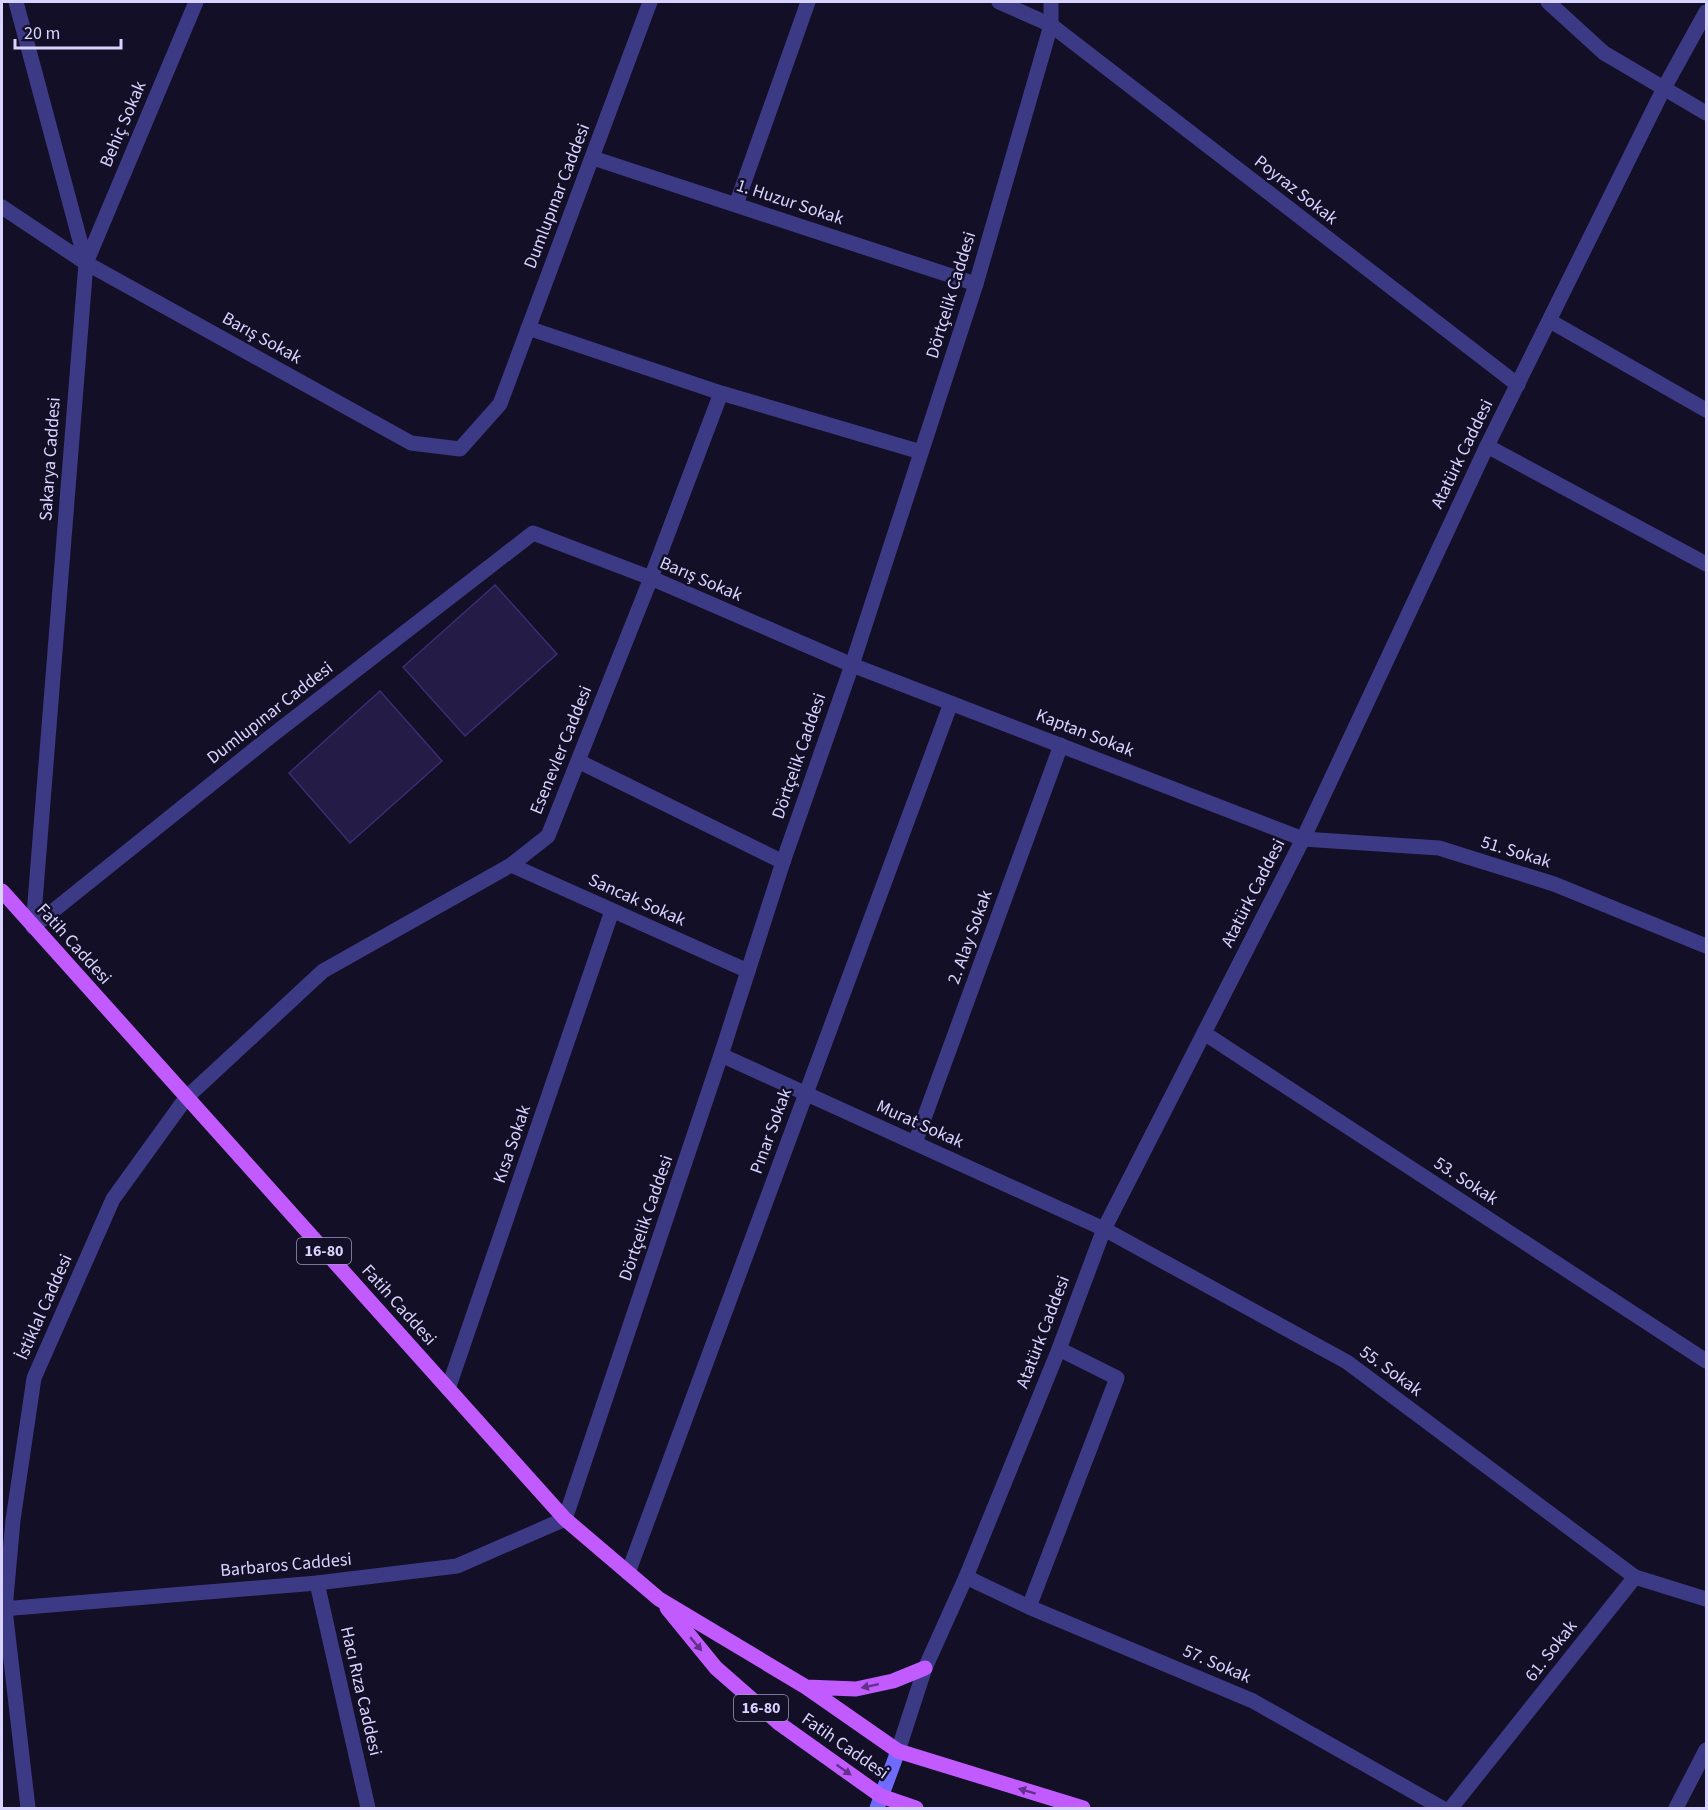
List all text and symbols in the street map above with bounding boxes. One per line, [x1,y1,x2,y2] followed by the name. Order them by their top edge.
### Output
[15,12,122,50] scale bar
[24,21,60,46] text: 20 m
[94,77,152,171] street label: Behiç Sokak
[518,120,596,272] street label: Dumlupınar Caddesi
[1249,149,1343,231] street label: Poyraz Sokak
[733,173,847,231] street label: 1. Huzur Sokak
[920,229,982,361] street label: Dörtçelik Caddesi
[218,306,306,370] street label: Barış Sokak
[1425,395,1499,513] street label: Atatürk Caddesi
[33,396,67,522] street label: Sakarya Caddesi
[656,550,746,608] street label: Barış Sokak
[202,656,338,770] street label: Dumlupınar Caddesi
[524,682,598,818] street label: Esenevler Caddesi
[766,690,832,822] street label: Dörtçelik Caddesi
[1032,703,1138,763] street label: Kaptan Sokak
[1478,830,1554,875] street label: 51. Sokak
[1215,834,1291,952] street label: Atatürk Caddesi
[584,867,690,933] street label: Sancak Sokak
[941,886,999,988] street label: 2. Alay Sokak
[31,898,117,990] street label: Fatih Caddesi
[744,1085,798,1177] street label: Pınar Sokak
[872,1094,968,1154] street label: Murat Sokak
[487,1101,537,1186] street label: Kısa Sokak
[1429,1151,1503,1211] street label: 53. Sokak
[613,1152,679,1284] street label: Dörtçelik Caddesi
[297,1238,351,1264] road number: 16-80
[10,1250,78,1364] street label: İstiklal Caddesi
[356,1259,442,1351] street label: Fatih Caddesi
[1010,1272,1076,1392] street label: Atatürk Caddesi
[1355,1340,1428,1402] street label: 55. Sokak
[219,1547,353,1583] street label: Barbaros Caddesi
[1519,1615,1583,1687] street label: 61. Sokak
[334,1624,388,1758] street label: Hacı Rıza Caddesi
[690,1636,703,1652] one-way arrow
[1179,1638,1255,1690] street label: 57. Sokak
[860,1682,879,1691] one-way arrow
[734,1695,788,1721] road number: 16-80
[796,1707,894,1785] street label: Fatih Caddesi
[836,1764,852,1776] one-way arrow
[1018,1786,1036,1795] one-way arrow

